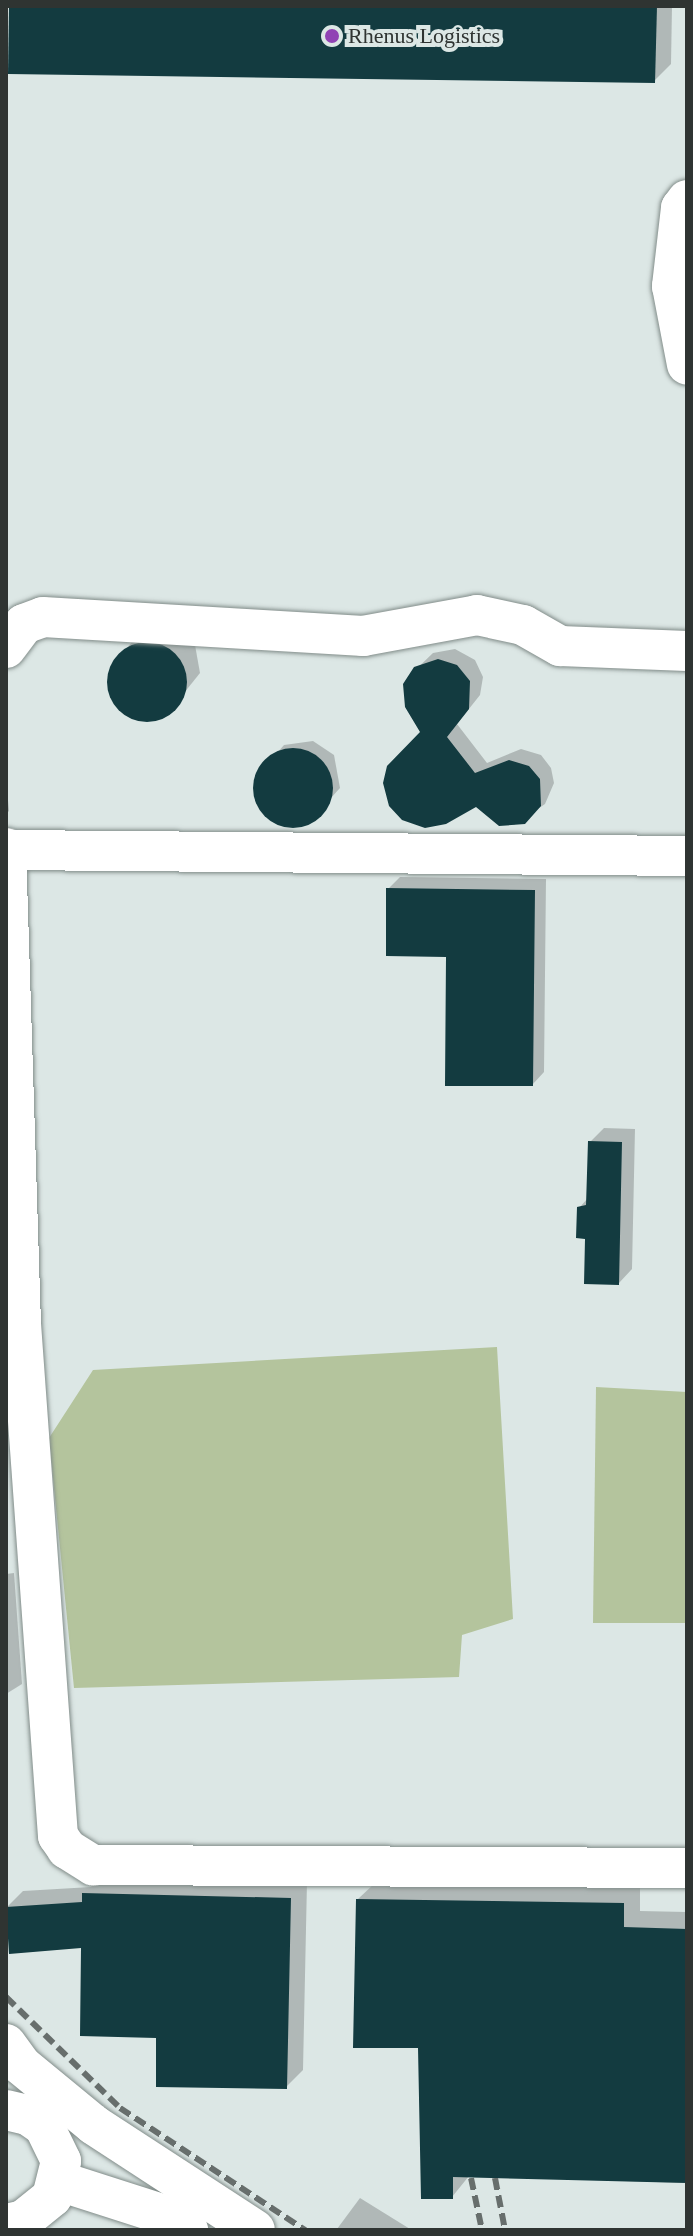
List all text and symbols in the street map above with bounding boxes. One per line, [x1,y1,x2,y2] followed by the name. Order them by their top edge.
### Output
[348,23,500,49] place label: Rhenus Logistics
[323,27,341,45] marker: Rhenus Logistics

